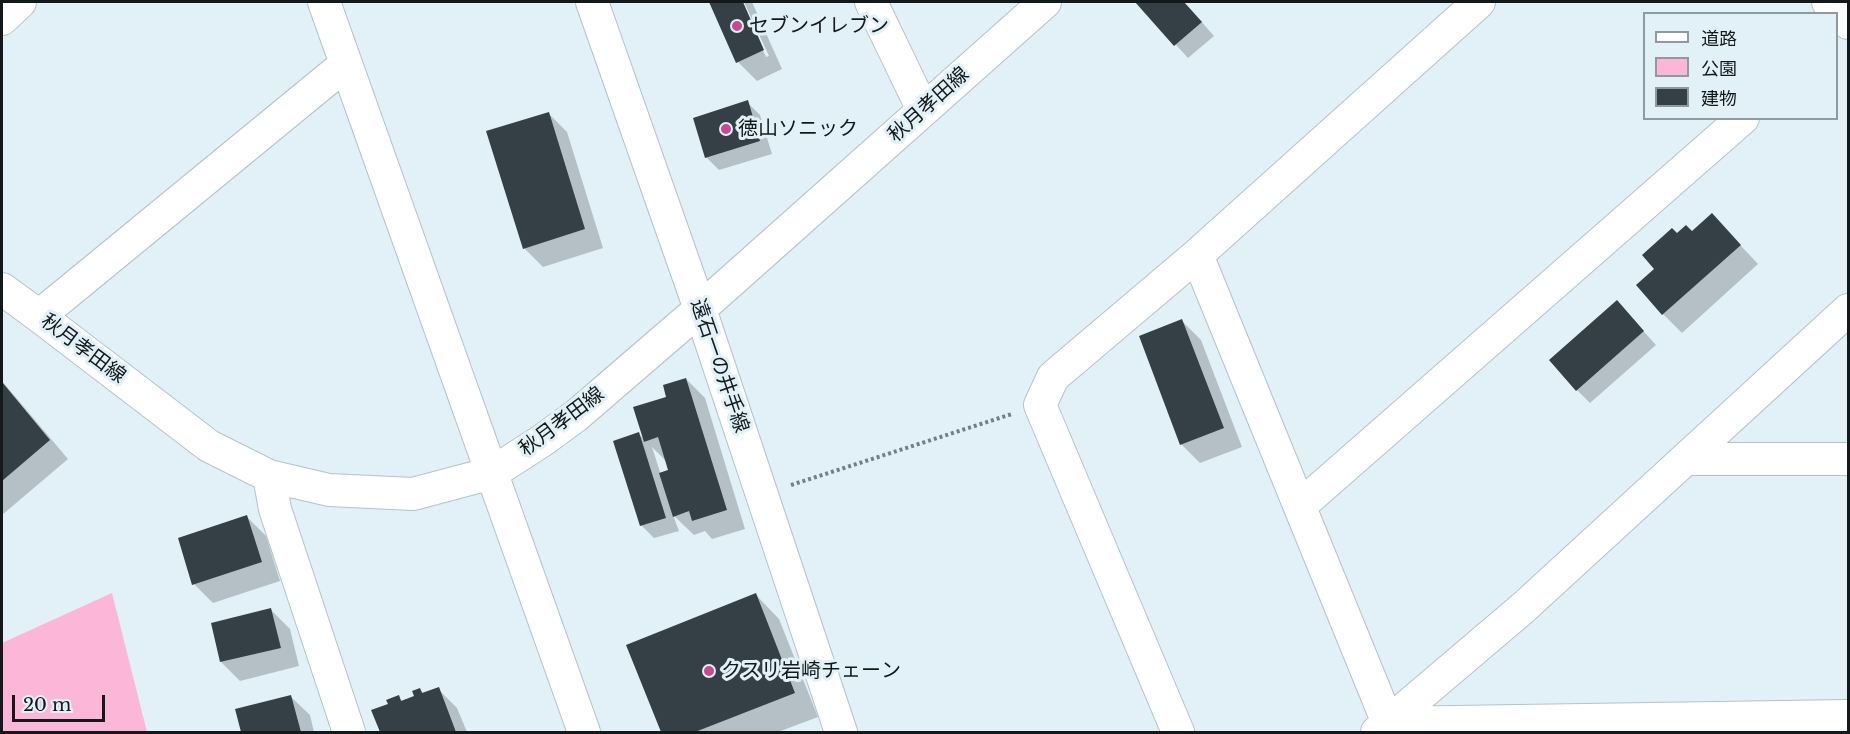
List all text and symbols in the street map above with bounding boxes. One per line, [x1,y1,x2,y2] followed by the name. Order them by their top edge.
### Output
[1643,12,1838,120] legend
[749,14,889,38] place label: セブンイレブン
[730,19,744,33] marker: セブンイレブン
[1701,28,1737,50] text: 道路
[1701,58,1737,80] text: 公園
[884,63,974,147] street label: 秋月孝田線
[1701,88,1737,110] text: 建物
[738,117,858,141] place label: 徳山ソニック
[719,122,733,136] marker: 徳山ソニック
[685,296,753,436] street label: 遠石一の井手線
[36,309,130,389] street label: 秋月孝田線
[515,382,609,462] street label: 秋月孝田線
[721,659,901,683] place label: クスリ岩崎チェーン
[702,664,716,678] marker: クスリ岩崎チェーン
[15,683,108,721] scale bar
[23,694,71,716] text: 20 m

